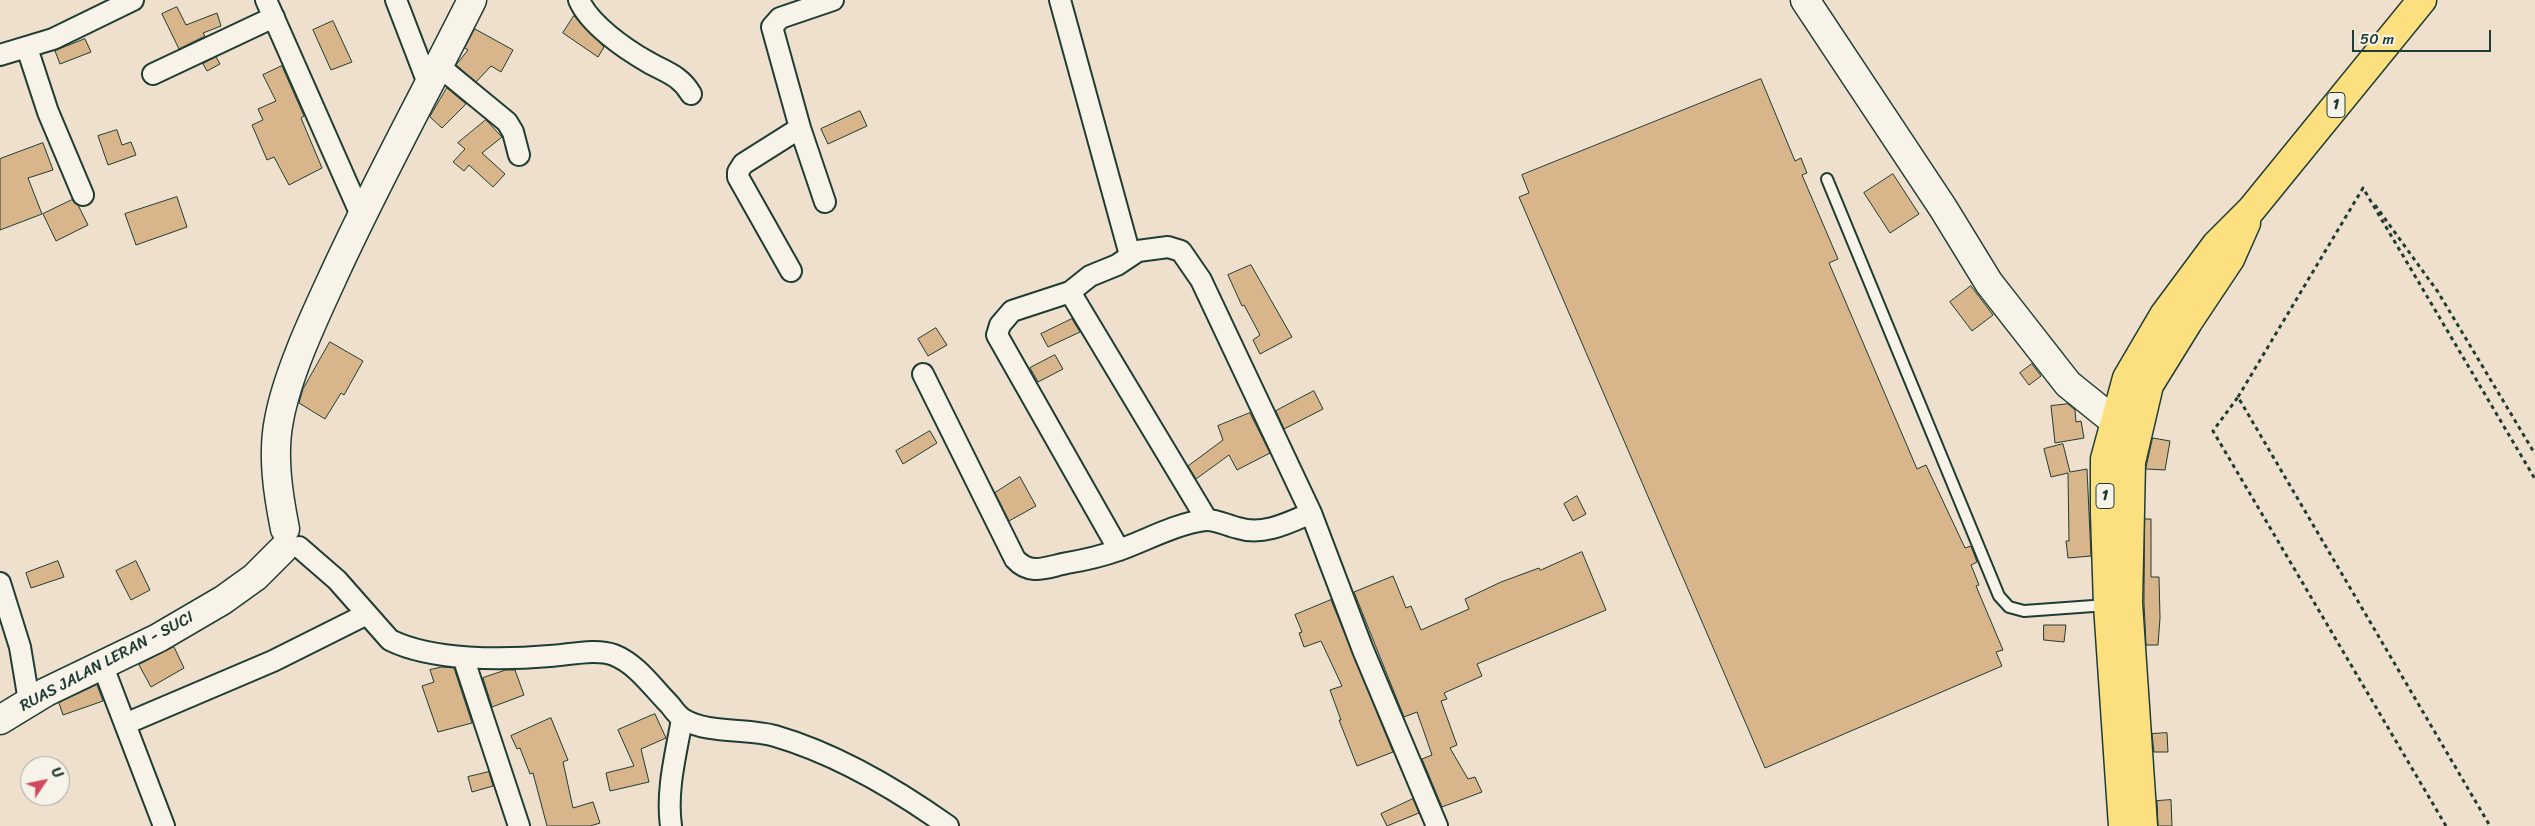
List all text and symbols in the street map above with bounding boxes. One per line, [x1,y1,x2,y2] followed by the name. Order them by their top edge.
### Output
[2355,20,2494,52] scale bar
[2360,26,2394,52] text: 50 m
[2327,92,2345,118] road number: 1
[2096,484,2114,508] road number: 1
[17,608,197,716] street label: RUAS JALAN LERAN - SUCI
[20,756,70,806] north arrow
[44,762,70,784] text: U

